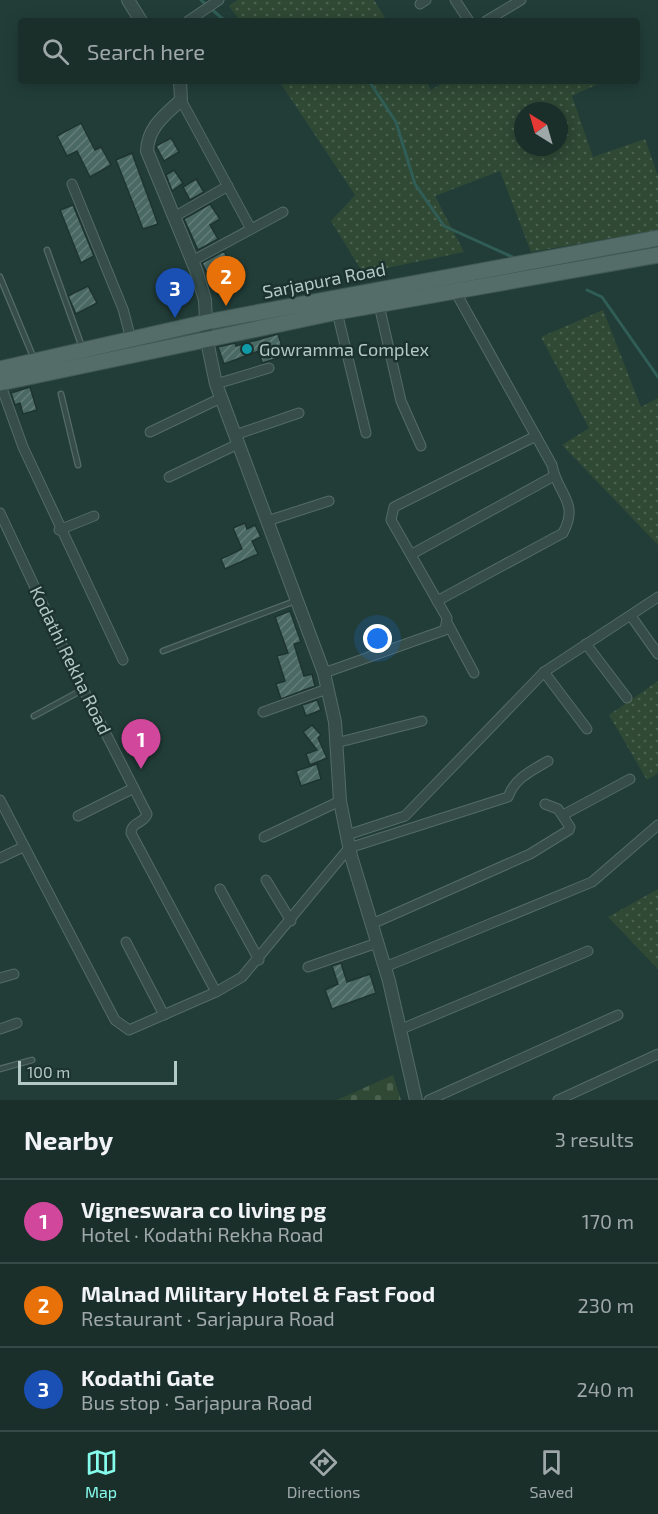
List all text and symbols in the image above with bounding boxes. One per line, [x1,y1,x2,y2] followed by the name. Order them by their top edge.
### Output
[18,18,640,84] search box
[39,35,72,68] icon: search
[87,38,205,64] text: Search here
[514,102,568,156] north arrow
[206,256,246,306] pin: 2
[261,257,387,303] street label: Sarjapura Road
[156,268,195,318] pin: 3
[259,338,430,360] place label: Gowramma Complex
[240,342,254,356] marker: Gowramma Complex
[26,582,116,738] street label: Kodathi Rekha Road
[363,624,392,653] your location
[122,720,160,769] pin: 1
[18,1058,177,1086] scale bar
[27,1062,70,1081] text: 100 m
[24,1124,113,1155] text: Nearby
[555,1127,634,1151] text: 3 results
[81,1196,326,1222] text: Vigneswara co living pg
[39,1209,48,1233] text: 1
[582,1209,634,1233] text: 170 m
[81,1222,323,1246] text: Hotel · Kodathi Rekha Road
[81,1280,435,1306] text: Malnad Military Hotel & Fast Food
[38,1293,49,1317] text: 2
[578,1293,634,1317] text: 230 m
[81,1306,335,1330] text: Restaurant · Sarjapura Road
[81,1364,215,1390] text: Kodathi Gate
[38,1377,49,1401] text: 3
[576,1377,634,1401] text: 240 m
[81,1390,313,1414] text: Bus stop · Sarjapura Road
[85,1446,118,1501] tab: Map
[287,1446,360,1501] tab: Directions
[530,1446,573,1501] tab: Saved

